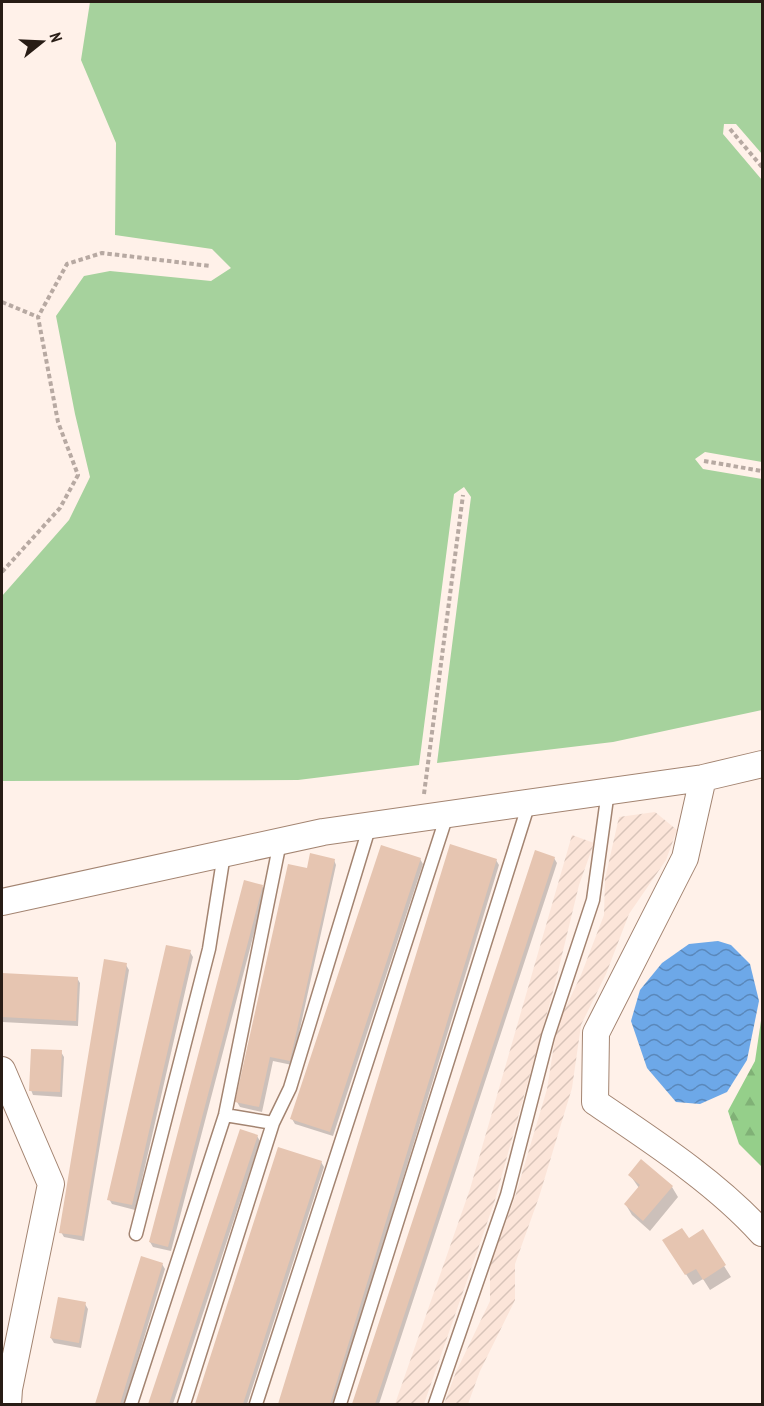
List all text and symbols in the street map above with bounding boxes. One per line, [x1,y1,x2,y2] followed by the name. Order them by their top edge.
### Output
[12,12,72,72] north arrow
[45,30,67,45] text: N

